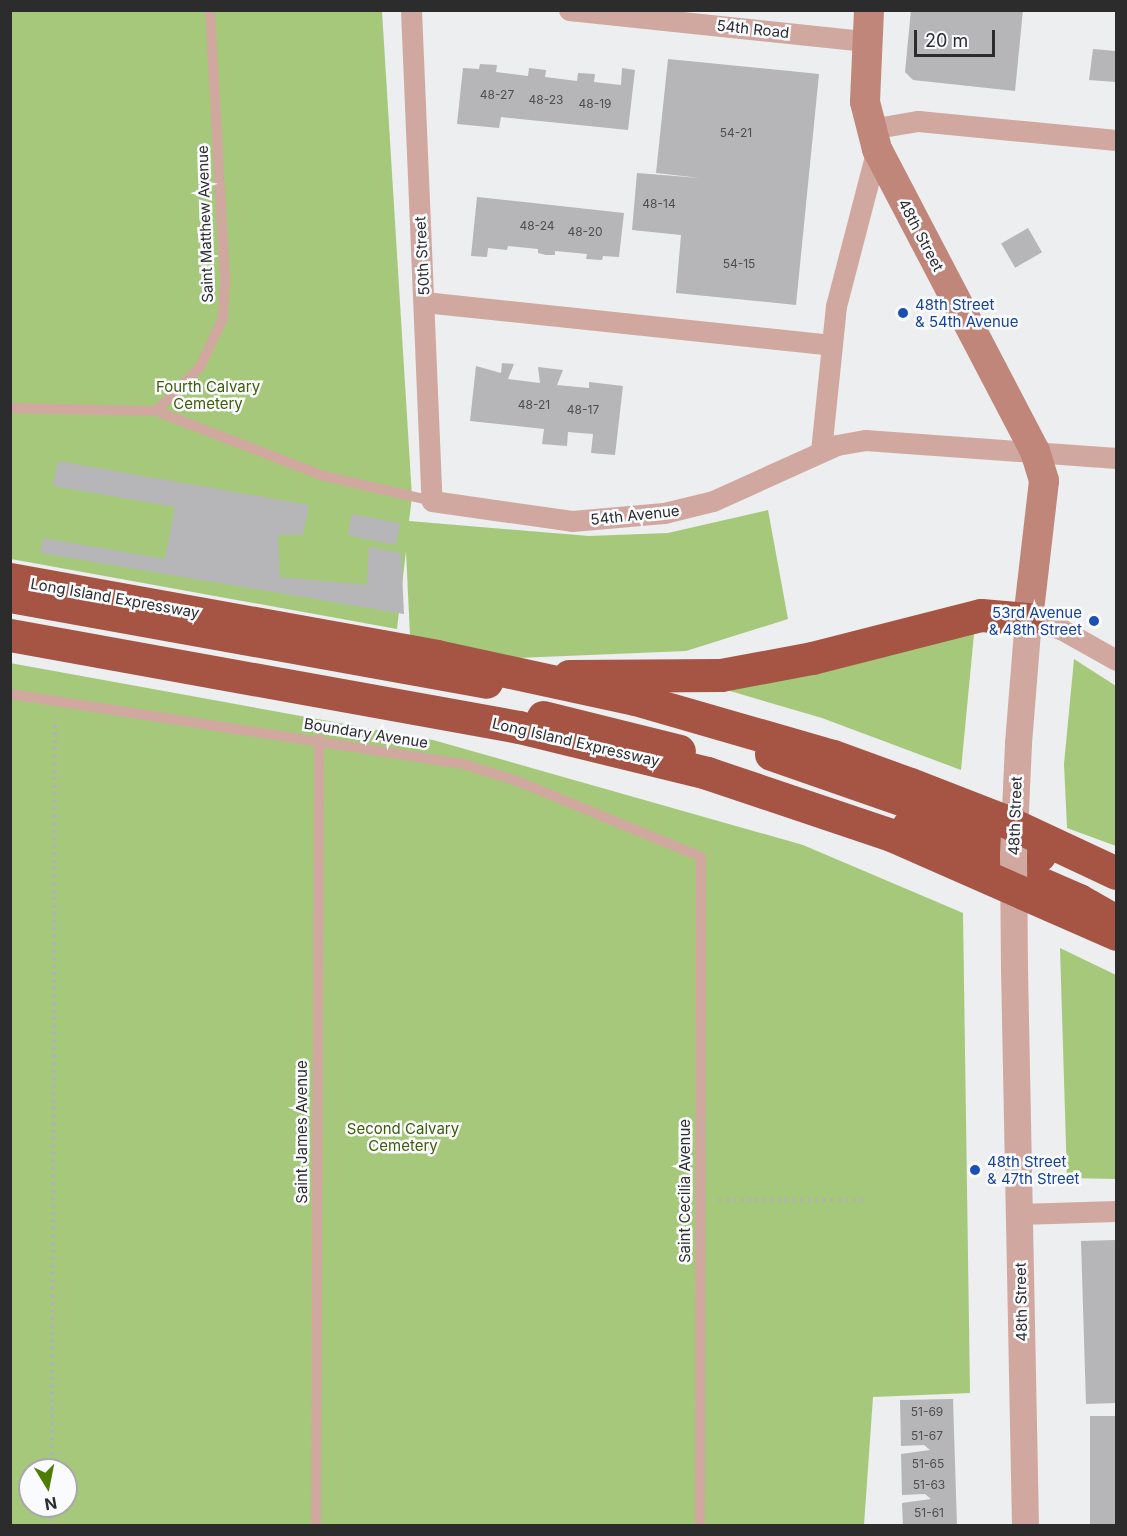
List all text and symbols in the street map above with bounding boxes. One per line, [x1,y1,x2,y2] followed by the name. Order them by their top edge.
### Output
[716,16,790,42] street label: 54th Road
[917,18,998,56] scale bar
[925,30,968,51] text: 20 m
[480,88,514,102] house number: 48-27
[528,93,564,107] house number: 48-23
[578,97,612,111] house number: 48-19
[720,126,752,140] house number: 54-21
[193,145,217,303] street label: Saint Matthew Avenue
[894,196,948,274] street label: 48th Street
[642,197,676,211] house number: 48-14
[411,216,433,296] street label: 50th Street
[519,219,555,233] house number: 48-24
[567,225,603,239] house number: 48-20
[723,257,755,271] house number: 54-15
[915,295,1018,330] place label: 48th Street & 54th Avenue
[896,306,910,320] marker: 48th Street & 54th Avenue
[156,377,260,412] park label: Fourth Calvary Cemetery
[518,398,550,412] house number: 48-21
[567,403,599,417] house number: 48-17
[590,501,680,529] street label: 54th Avenue
[29,574,201,622] street label: Long Island Expressway
[989,603,1082,638] place label: 53rd Avenue & 48th Street
[1087,614,1101,628] marker: 53rd Avenue & 48th Street
[303,714,429,752] street label: Boundary Avenue
[491,714,661,770] street label: Long Island Expressway
[1005,776,1025,856] street label: 48th Street
[293,1060,311,1204] street label: Saint James Avenue
[347,1119,459,1154] park label: Second Calvary Cemetery
[676,1119,694,1263] street label: Saint Cecilia Avenue
[987,1152,1079,1187] place label: 48th Street & 47th Street
[968,1163,982,1177] marker: 48th Street & 47th Street
[1011,1262,1031,1342] street label: 48th Street
[911,1405,943,1419] house number: 51-69
[911,1429,943,1443] house number: 51-67
[912,1457,944,1471] house number: 51-65
[18,1458,78,1518] north arrow
[913,1478,945,1492] house number: 51-63
[43,1493,59,1515] text: N
[914,1506,944,1520] house number: 51-61

